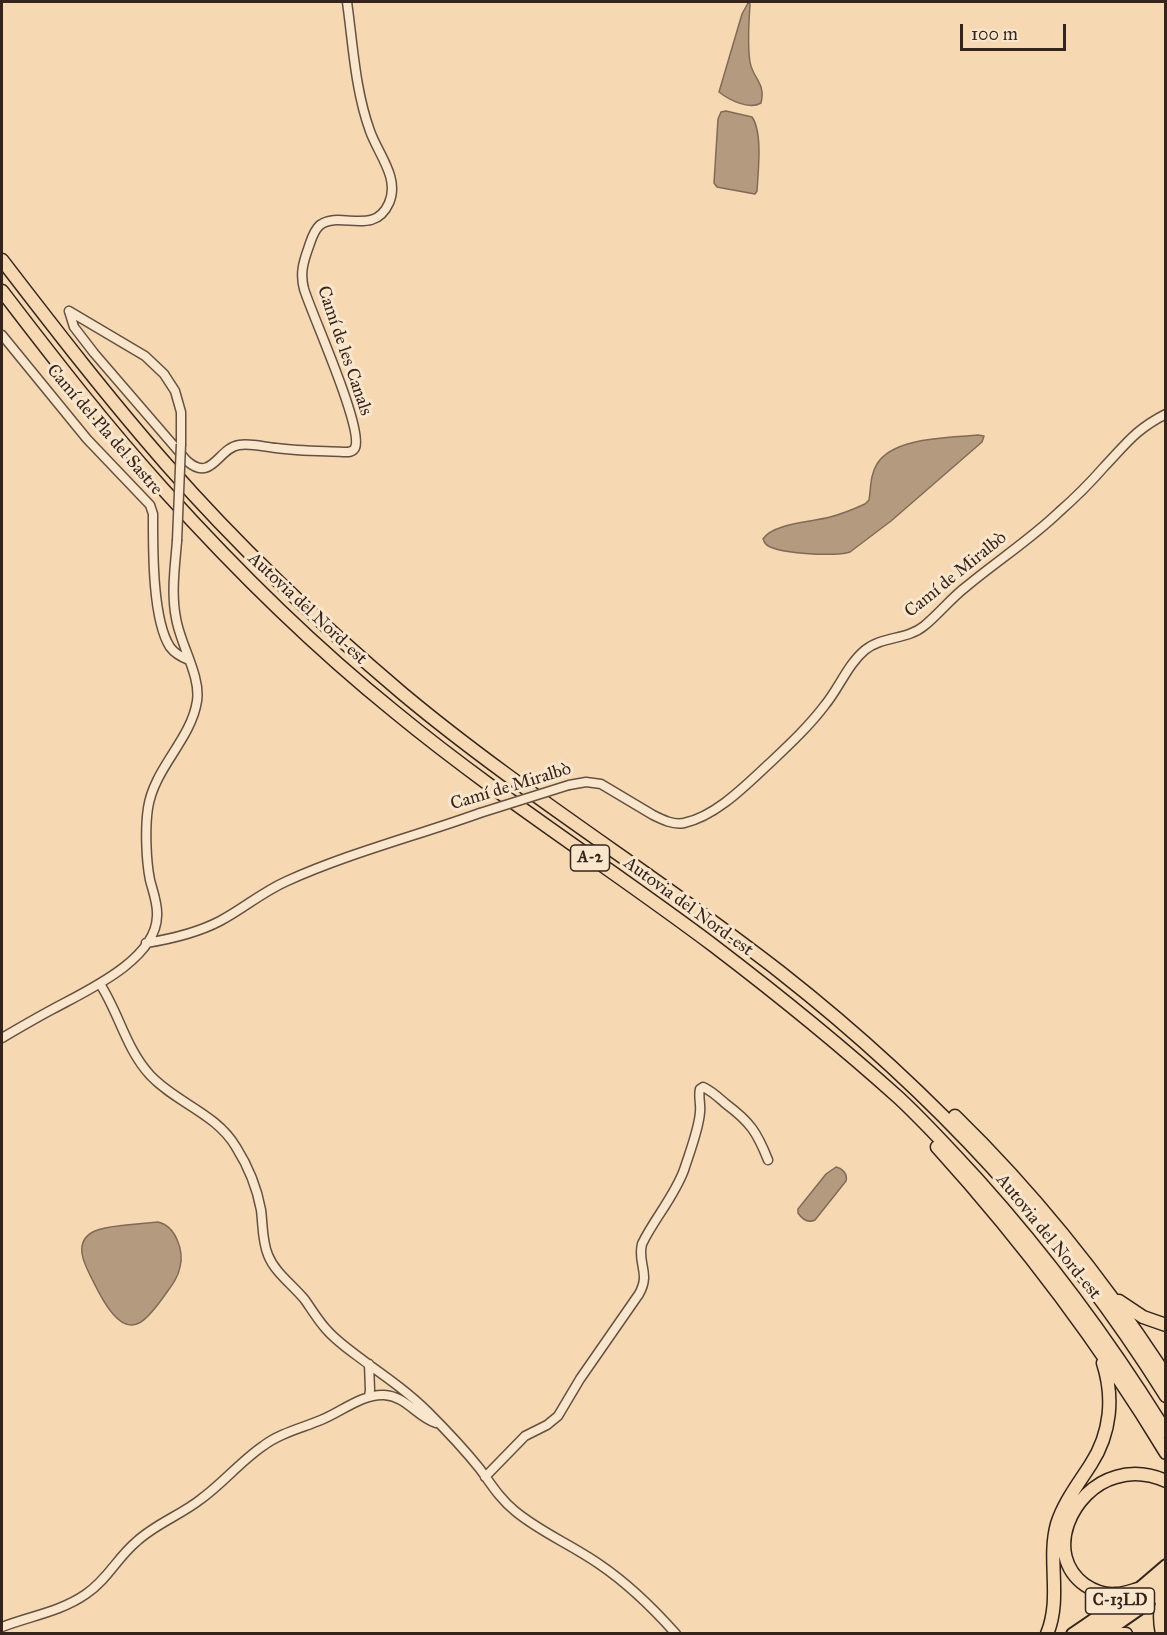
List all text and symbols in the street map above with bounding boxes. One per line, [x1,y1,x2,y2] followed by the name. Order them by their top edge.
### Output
[963,12,1070,50] scale bar
[971,23,1018,45] text: 100 m
[312,283,376,419] street label: Camí de les Canals
[41,360,167,500] street label: Camí del Pla del Sastre
[901,527,1011,623] street label: Camí de Miralbò
[243,548,371,670] street label: Autovia del Nord-est
[448,758,574,816] street label: Camí de Miralbò
[570,845,610,871] road number: A-2
[619,853,757,961] street label: Autovia del Nord-est
[991,1170,1105,1304] street label: Autovia del Nord-est
[1086,1588,1154,1614] road number: C-13LD

